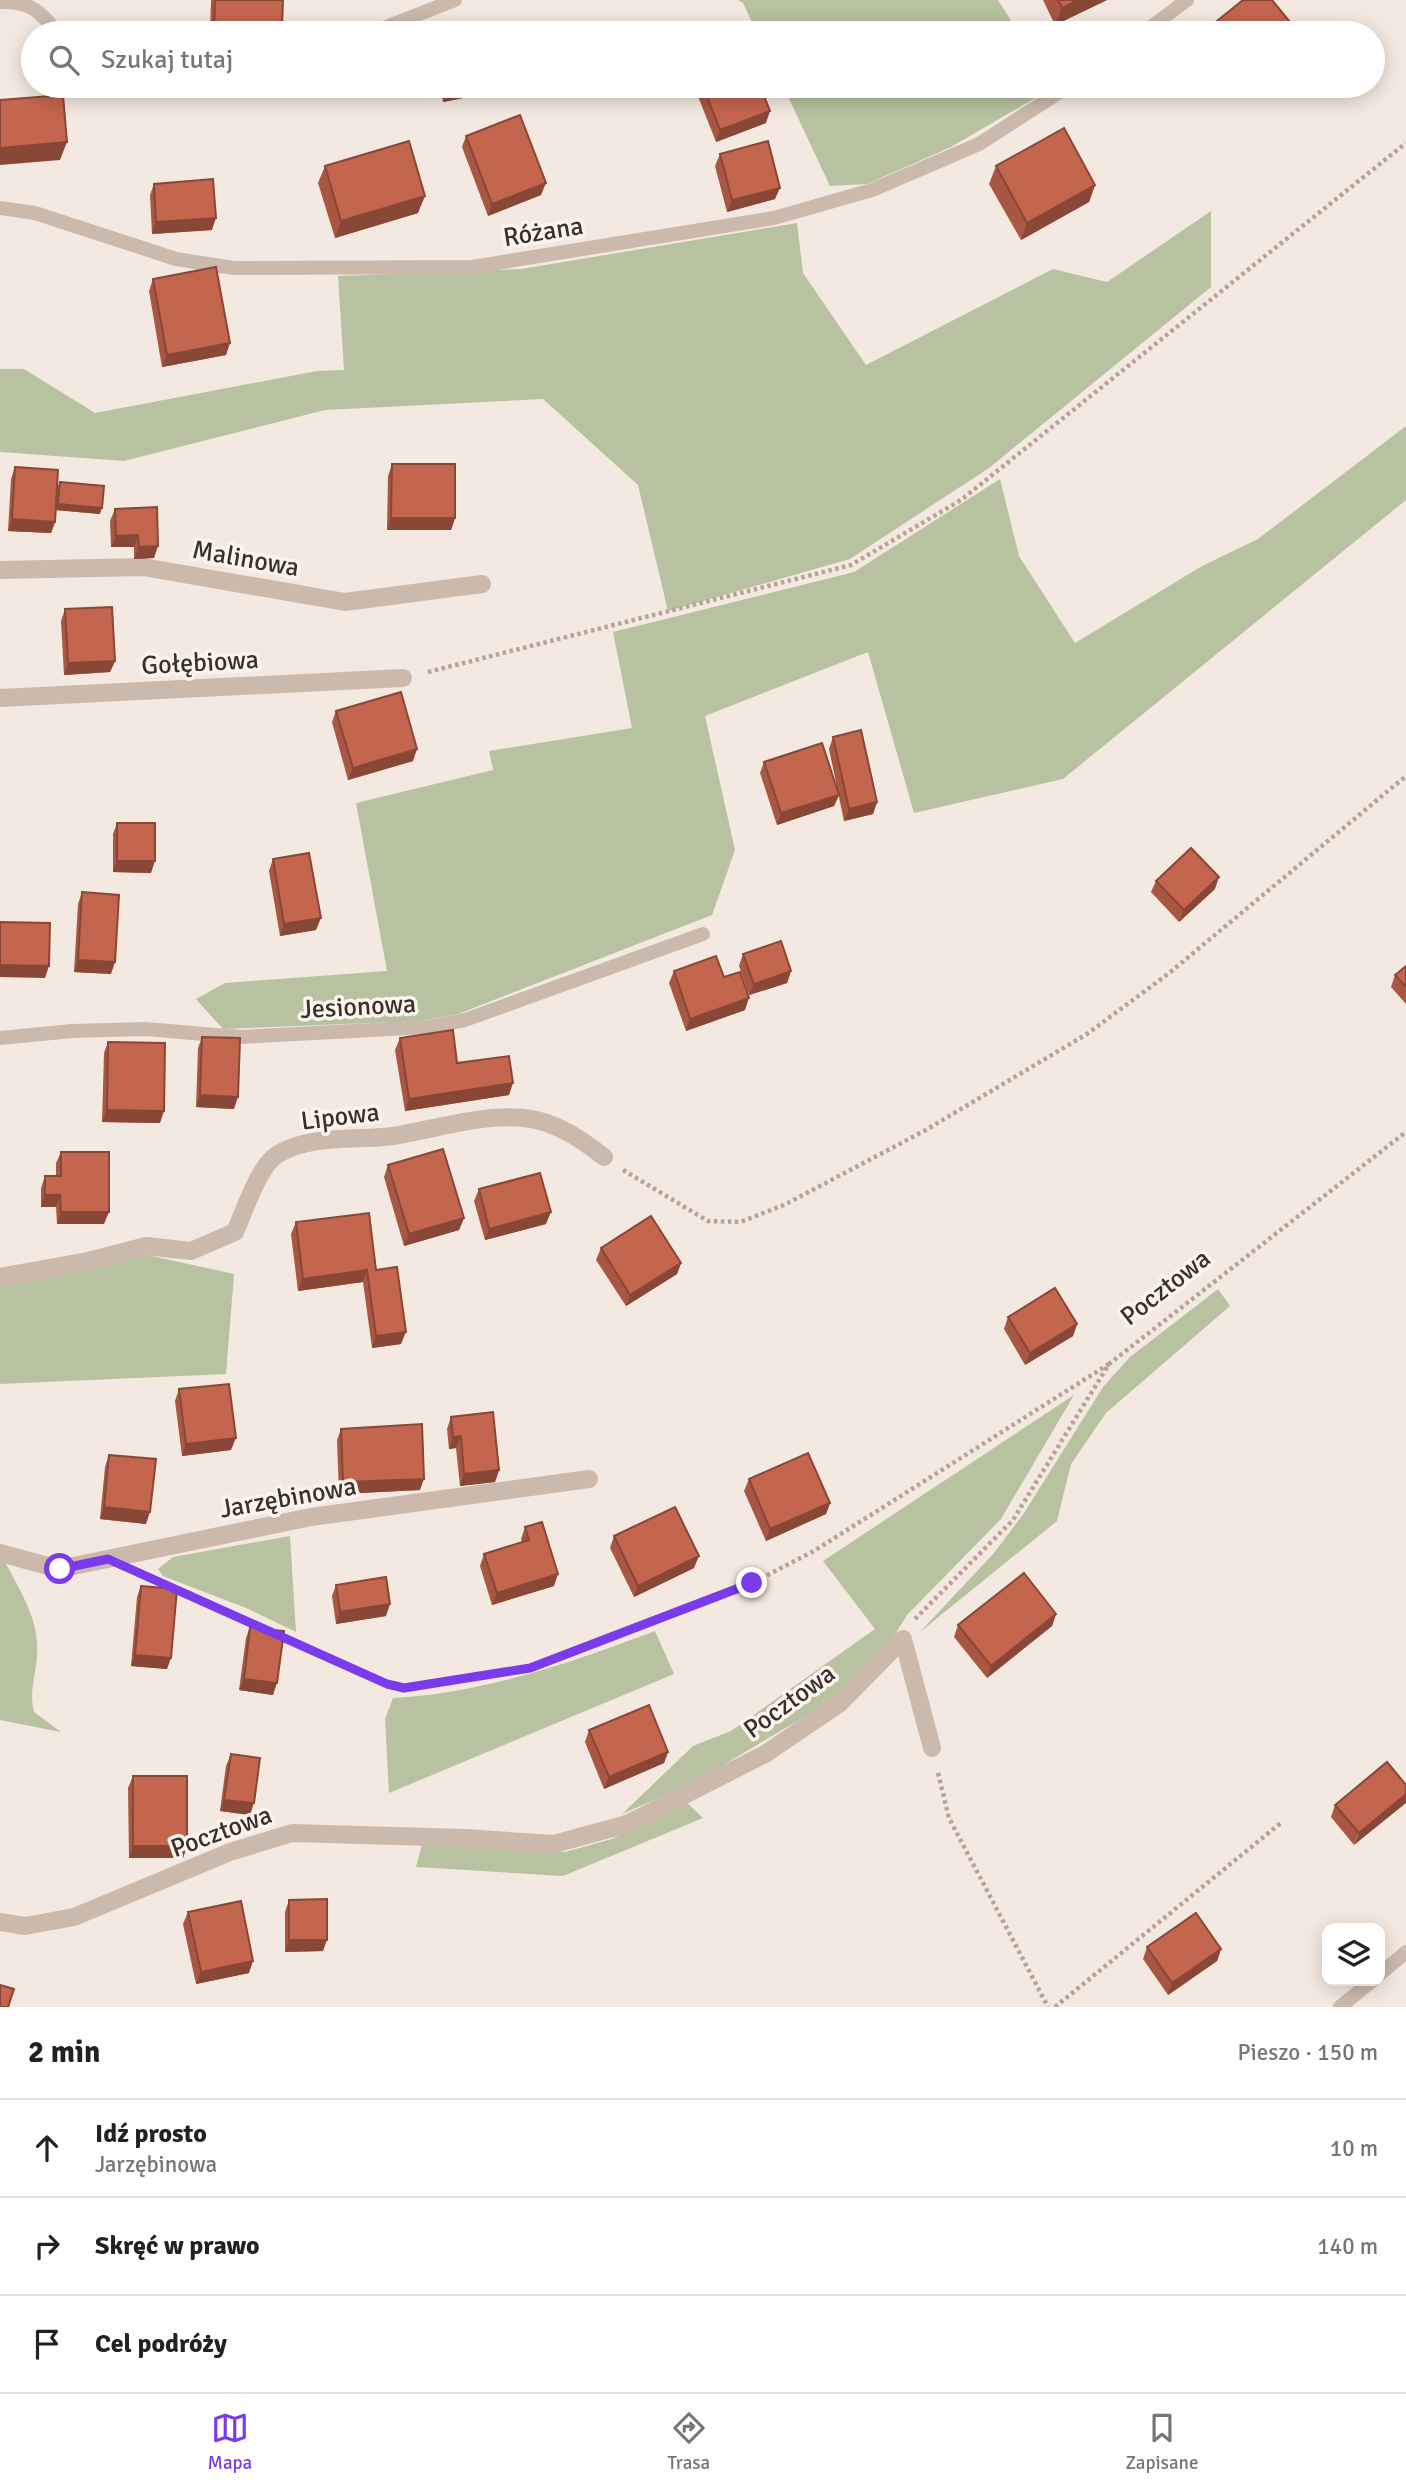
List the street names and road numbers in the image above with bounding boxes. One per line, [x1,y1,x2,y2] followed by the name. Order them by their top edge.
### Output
[501,210,585,254] street label: Różana
[190,534,302,584] street label: Malinowa
[140,644,260,682] street label: Gołębiowa
[299,988,417,1026] street label: Jesionowa
[299,1096,381,1138] street label: Lipowa
[1114,1243,1217,1333] street label: Pocztowa
[217,1470,359,1526] street label: Jarzębinowa
[738,1658,842,1746] street label: Pocztowa
[166,1799,276,1865] street label: Pocztowa

